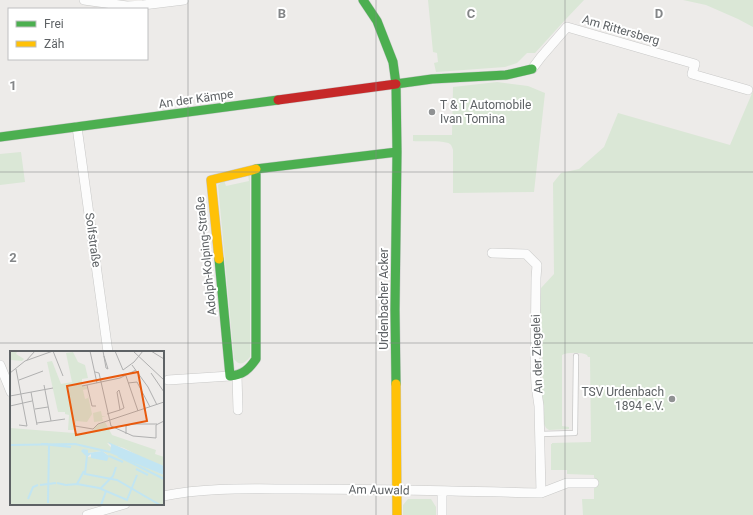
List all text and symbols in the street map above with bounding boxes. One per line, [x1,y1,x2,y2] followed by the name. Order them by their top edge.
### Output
[278,6,286,21] text: B
[467,6,476,21] text: C
[655,6,663,21] text: D
[8,8,148,60] legend
[581,12,661,48] street label: Am Rittersberg
[44,17,64,31] text: Frei
[44,37,64,51] text: Zäh
[9,78,17,93] text: 1
[158,87,234,111] street label: An der Kämpe
[440,98,531,126] place label: T & T Automobile Ivan Tomina
[427,107,437,117] marker: T & T Automobile Ivan Tomina
[193,196,219,316] street label: Adolph-Kolping-Straße
[82,212,104,268] street label: Solfstraße
[377,248,391,350] street label: Urdenbacher Acker
[9,250,17,265] text: 2
[529,314,545,394] street label: An der Ziegelei
[10,351,164,505] inset map
[582,385,664,413] place label: TSV Urdenbach 1894 e.V.
[667,394,677,404] marker: TSV Urdenbach 1894 e.V.
[348,482,410,498] street label: Am Auwald

